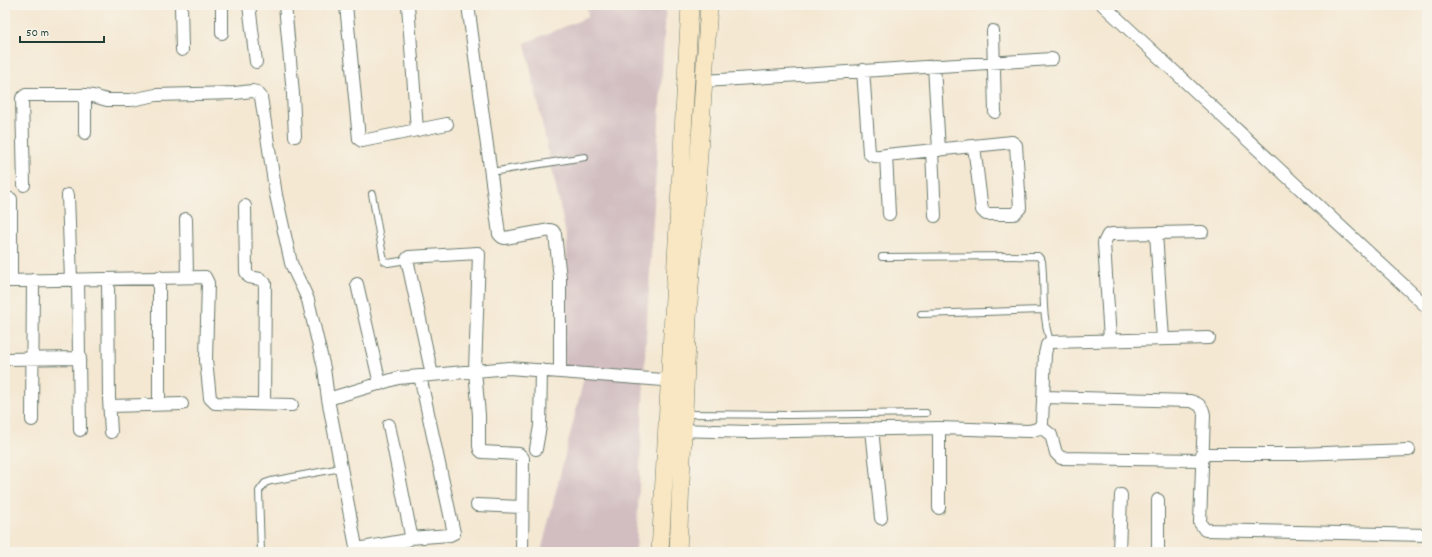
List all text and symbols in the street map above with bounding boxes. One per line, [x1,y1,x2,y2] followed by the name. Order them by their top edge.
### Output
[20,18,104,44] scale bar
[26,25,49,42] text: 50 m

